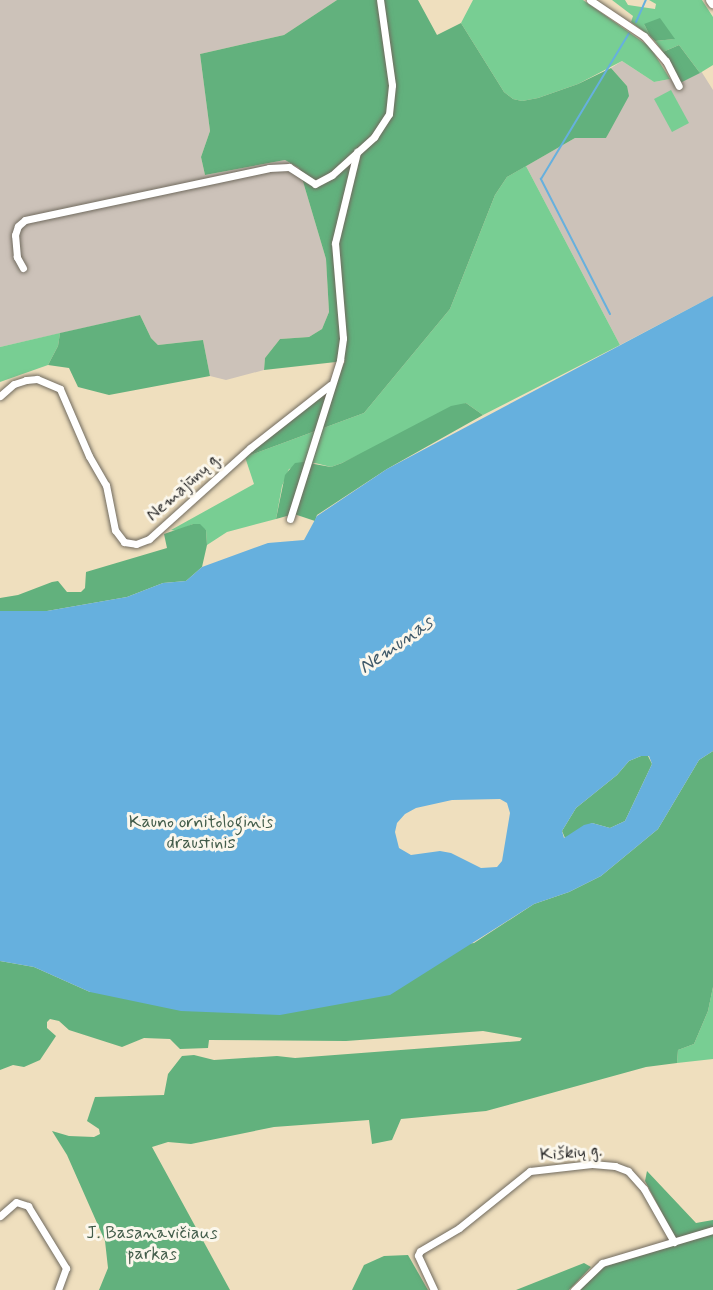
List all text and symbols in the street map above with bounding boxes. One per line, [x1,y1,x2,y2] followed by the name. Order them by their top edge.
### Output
[142,448,226,526] street label: Nemajūnų g.
[354,611,438,679] water label: Nemunas
[129,812,273,854] park label: Kauno ornitologinis draustinis
[539,1140,603,1166] street label: Kiškių g.
[86,1223,218,1266] park label: J. Basanavičiaus parkas

